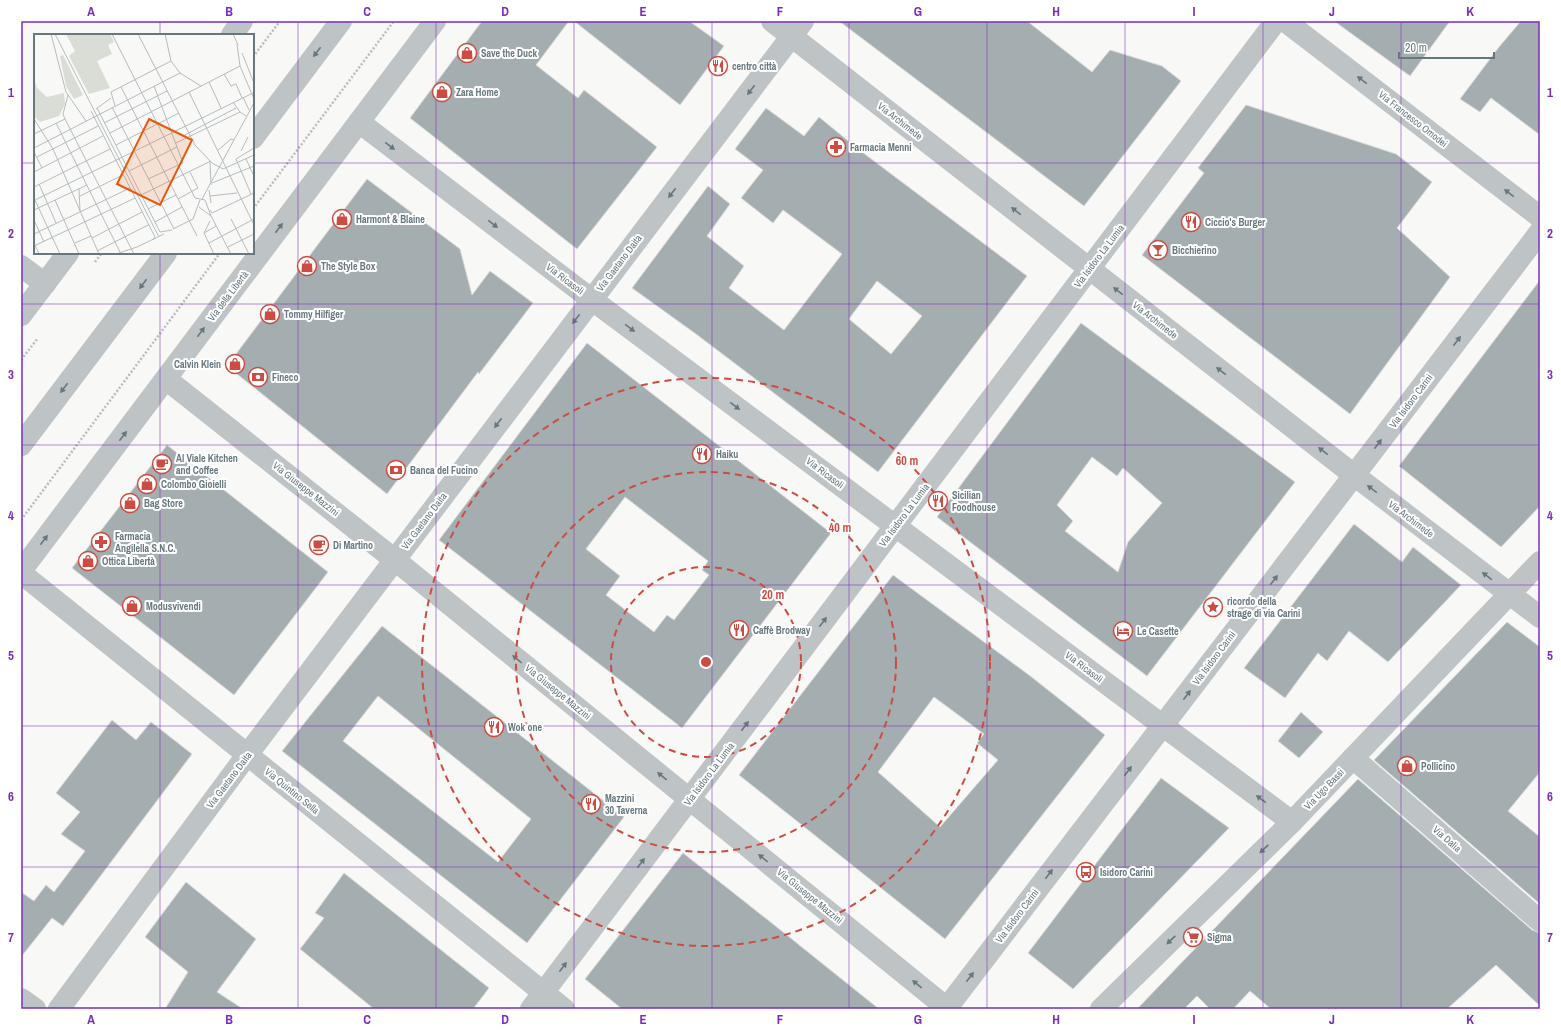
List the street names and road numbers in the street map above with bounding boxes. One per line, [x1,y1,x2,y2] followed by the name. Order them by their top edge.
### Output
[1376,88,1450,150] street label: Via Francesco Omodei
[875,99,925,143] street label: Via Archimede
[1071,221,1127,290] street label: Via Isidoro La Lumia
[593,232,645,294] street label: Via Gaetano Daita
[543,261,587,297] street label: Via Ricasoli
[205,268,251,324] street label: Via della Libertà
[1130,298,1180,342] street label: Via Archimede
[1387,371,1435,431] street label: Via Isidoro Carini
[803,455,847,491] street label: Via Ricasoli
[270,459,342,519] street label: Via Giuseppe Mazzini
[876,480,932,549] street label: Via Isidoro La Lumia
[398,490,450,552] street label: Via Gaetano Daita
[1386,498,1437,541] street label: Via Archimede
[1190,628,1238,688] street label: Via Isidoro Carini
[1062,649,1106,685] street label: Via Ricasoli
[522,661,594,723] street label: Via Giuseppe Mazzini
[681,739,737,808] street label: Via Isidoro La Lumia
[203,749,255,811] street label: Via Gaetano Daita
[262,765,322,817] street label: Via Quintino Sella
[1301,766,1347,812] street label: Via Ugo Bassi
[1430,823,1464,855] street label: Via Dalia
[774,865,846,927] street label: Via Giuseppe Mazzini
[993,886,1041,946] street label: Via Isidoro Carini

